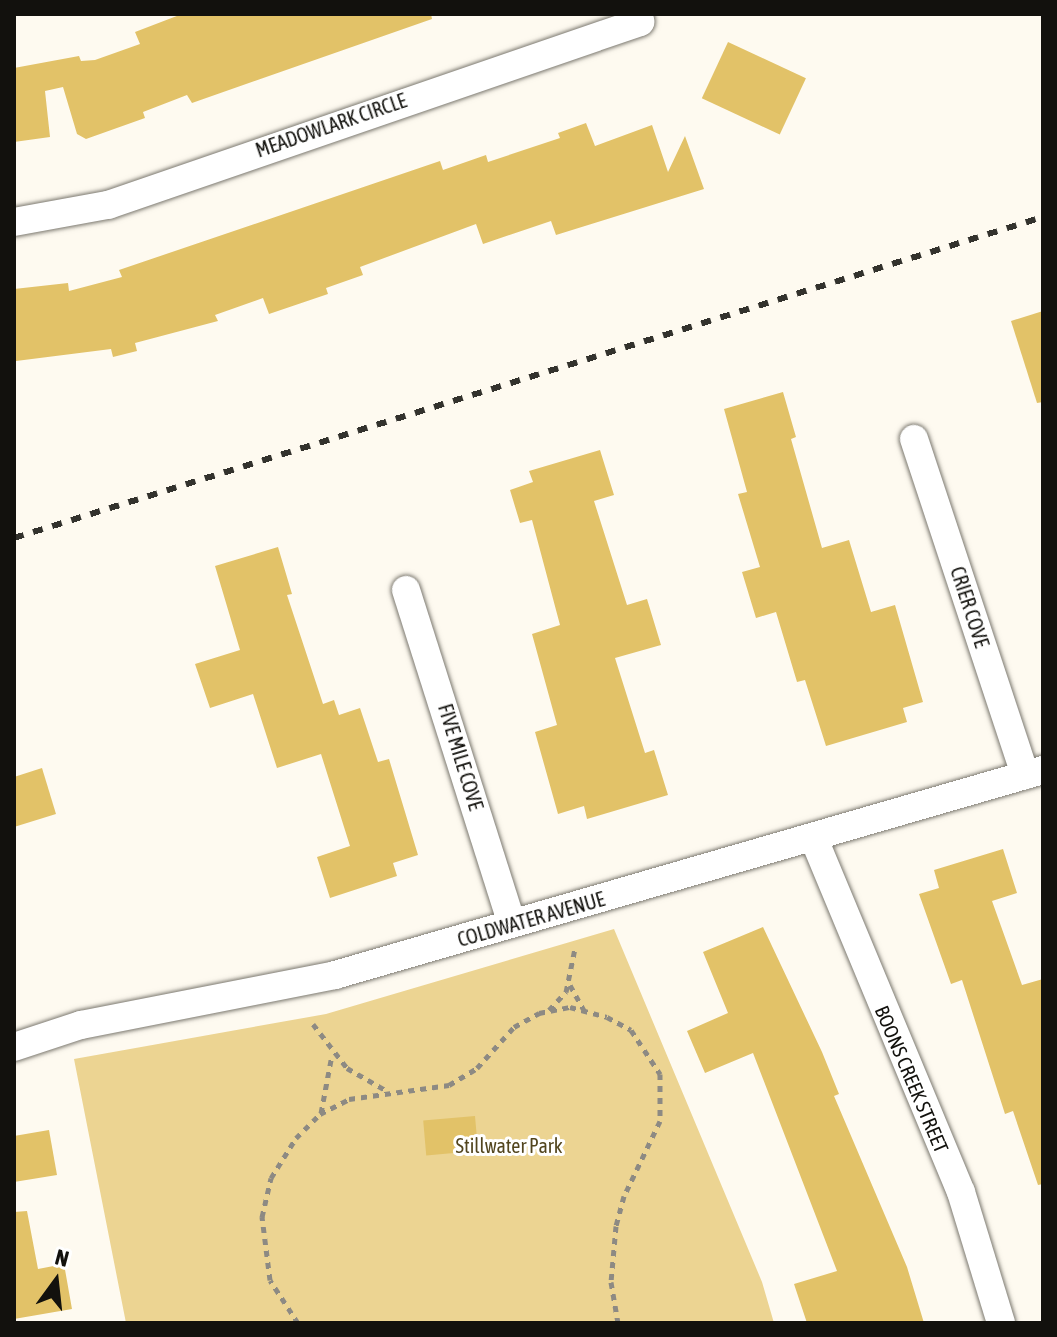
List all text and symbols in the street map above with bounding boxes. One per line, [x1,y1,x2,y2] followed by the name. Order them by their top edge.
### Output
[252,88,410,162] street label: MEADOWLARK CIRCLE
[946,563,994,651] street label: CRIER COVE
[433,701,489,813] street label: FIVE MILE COVE
[455,887,607,951] street label: COLDWATER AVENUE
[870,1002,954,1156] street label: BOONS CREEK STREET
[456,1133,562,1157] park label: Stillwater Park
[16,1241,96,1321] north arrow
[53,1244,72,1272] text: N

